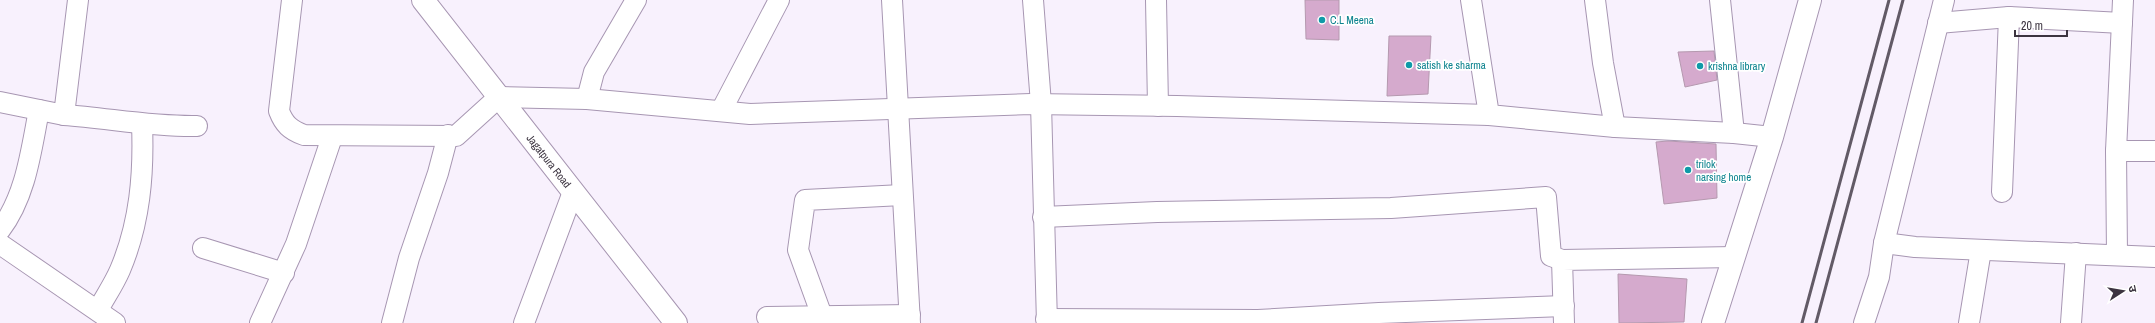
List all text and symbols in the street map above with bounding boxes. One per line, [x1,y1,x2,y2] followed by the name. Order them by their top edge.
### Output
[2015,12,2067,38] scale bar
[1330,13,1374,27] place label: C.L Meena
[1317,15,1327,25] marker: C.L Meena
[2021,18,2043,34] text: 20 m
[1417,58,1486,72] place label: satish ke sharma
[1708,59,1766,73] place label: krishna library
[1404,60,1414,70] marker: satish ke sharma
[1695,61,1705,71] marker: krishna library
[524,131,574,191] street label: Jagatpura Road
[1696,157,1751,184] place label: trilok narsing home
[1683,165,1693,175] marker: trilok narsing home
[2103,271,2143,311] north arrow
[2125,284,2140,294] text: उ

